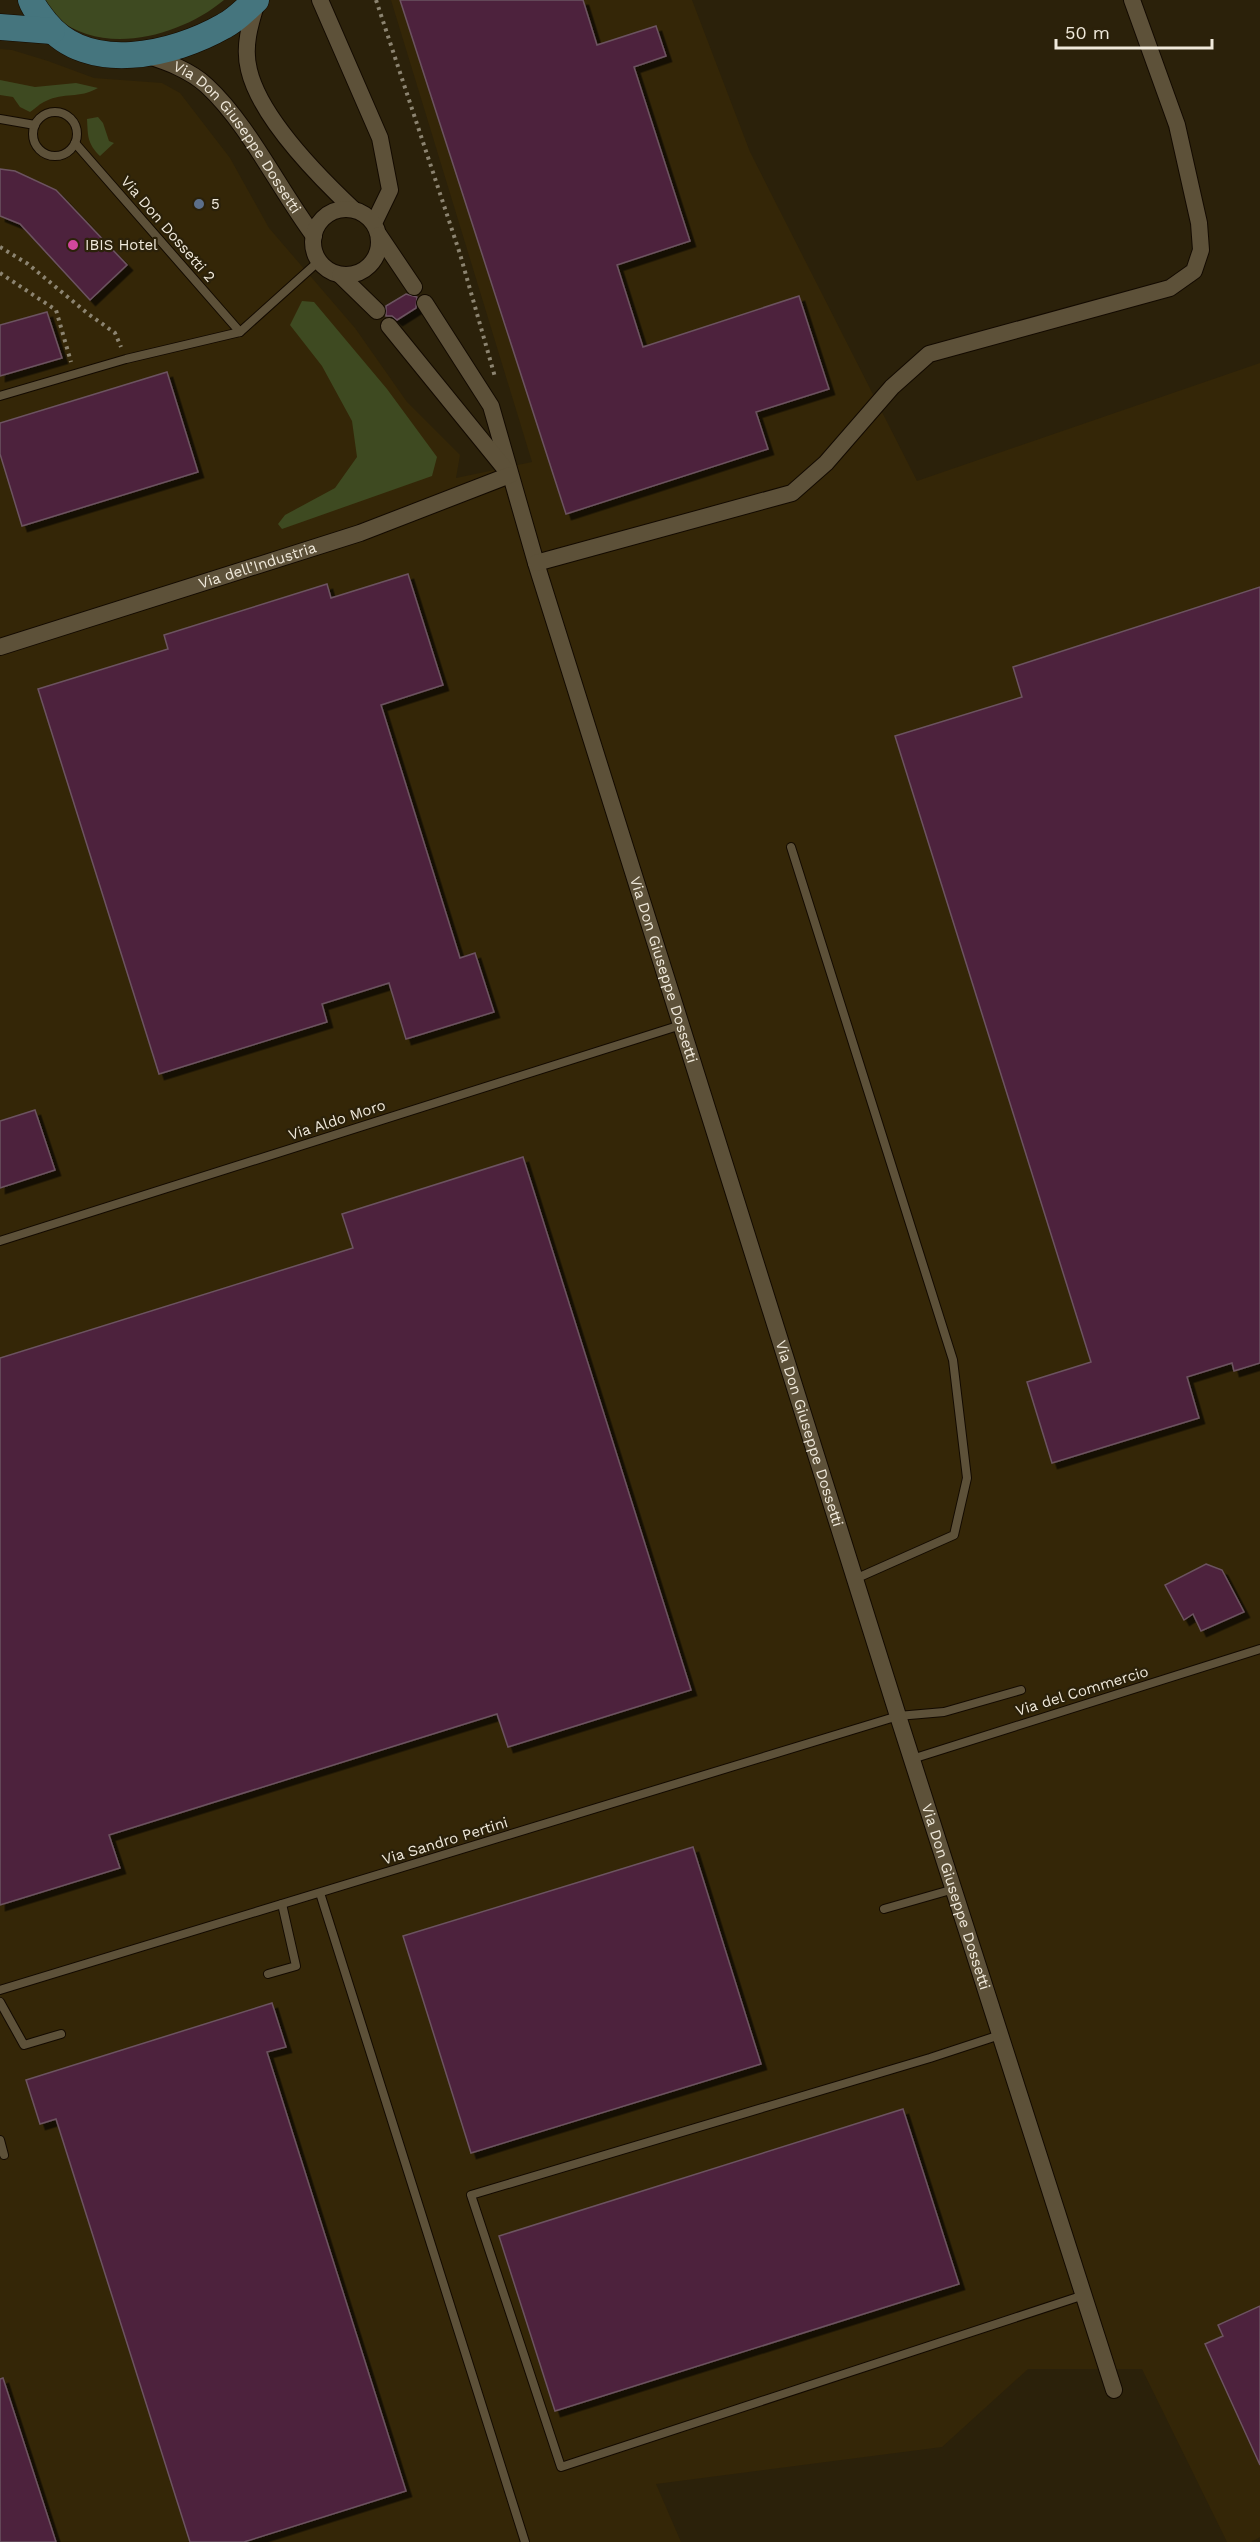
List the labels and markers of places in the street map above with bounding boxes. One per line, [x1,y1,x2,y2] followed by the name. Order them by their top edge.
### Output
[211,195,220,213] place label: 5
[192,197,206,211] marker: 5
[85,236,158,254] place label: IBIS Hotel
[66,238,80,252] marker: IBIS Hotel

